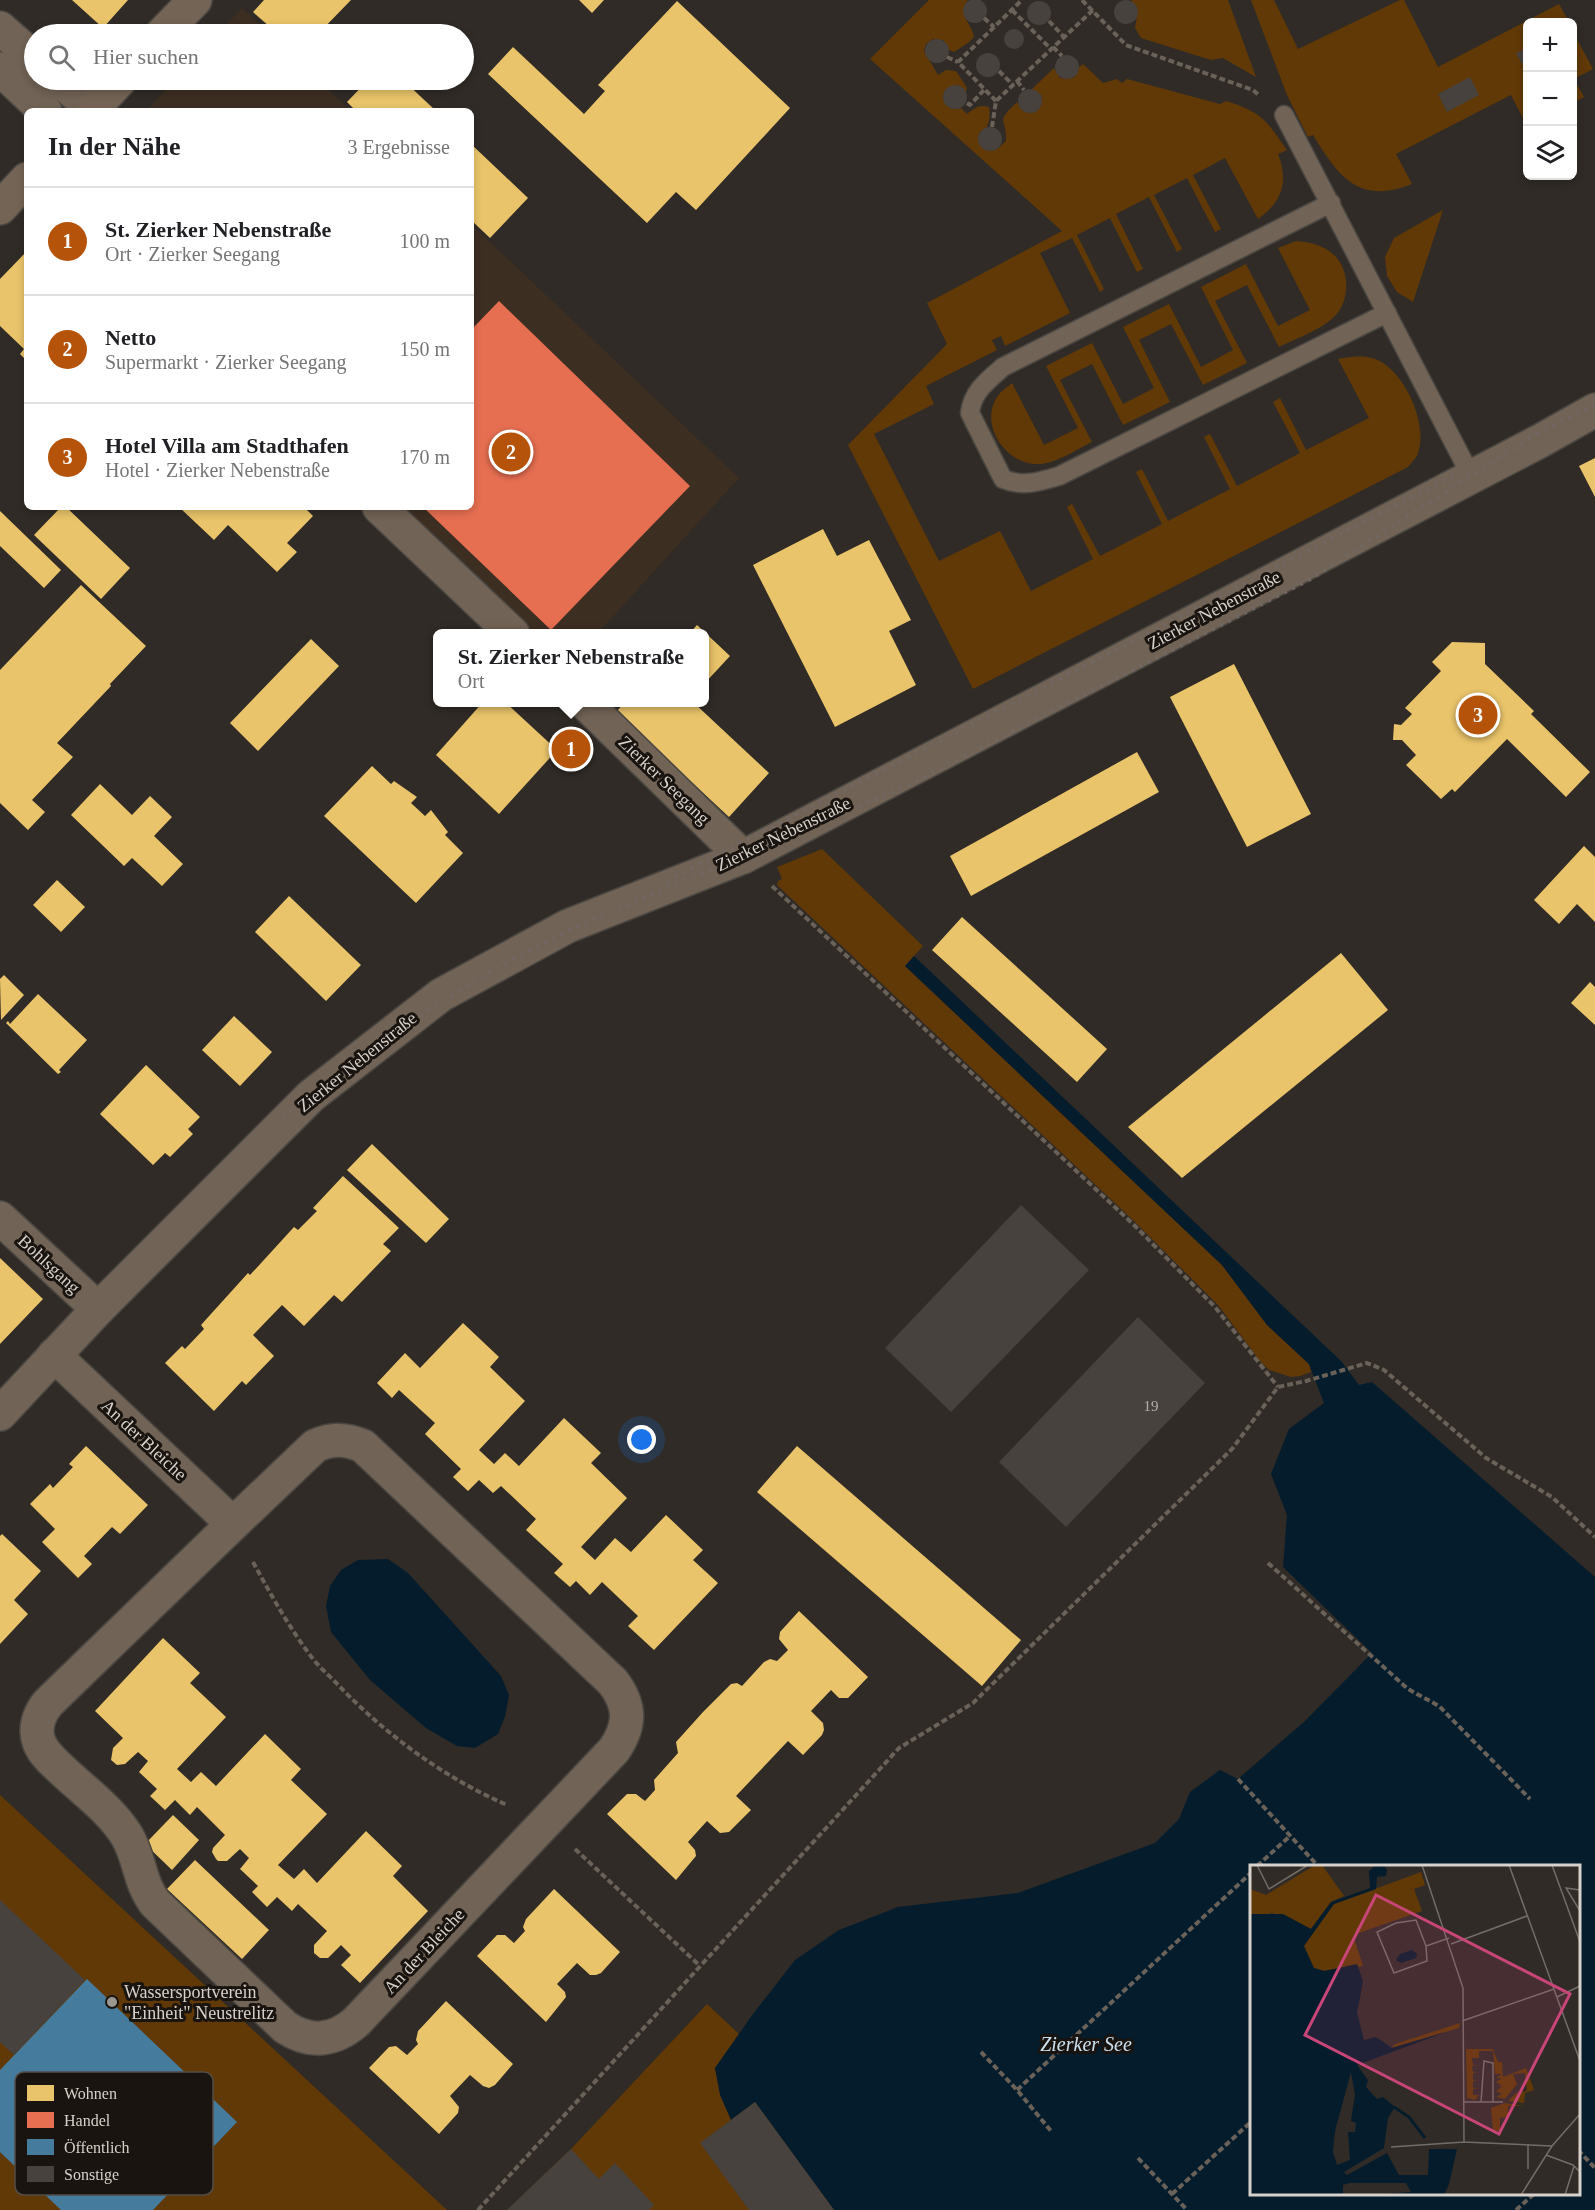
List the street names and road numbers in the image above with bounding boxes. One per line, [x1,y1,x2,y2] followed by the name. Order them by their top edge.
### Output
[1144,567,1284,653] street label: Zierker Nebenstraße
[614,732,714,828] street label: Zierker Seegang
[712,793,854,875] street label: Zierker Nebenstraße
[293,1008,421,1116] street label: Zierker Nebenstraße
[14,1230,84,1298] street label: Bohlsgang
[97,1396,191,1484] street label: An der Bleiche
[380,1904,468,1998] street label: An der Bleiche

